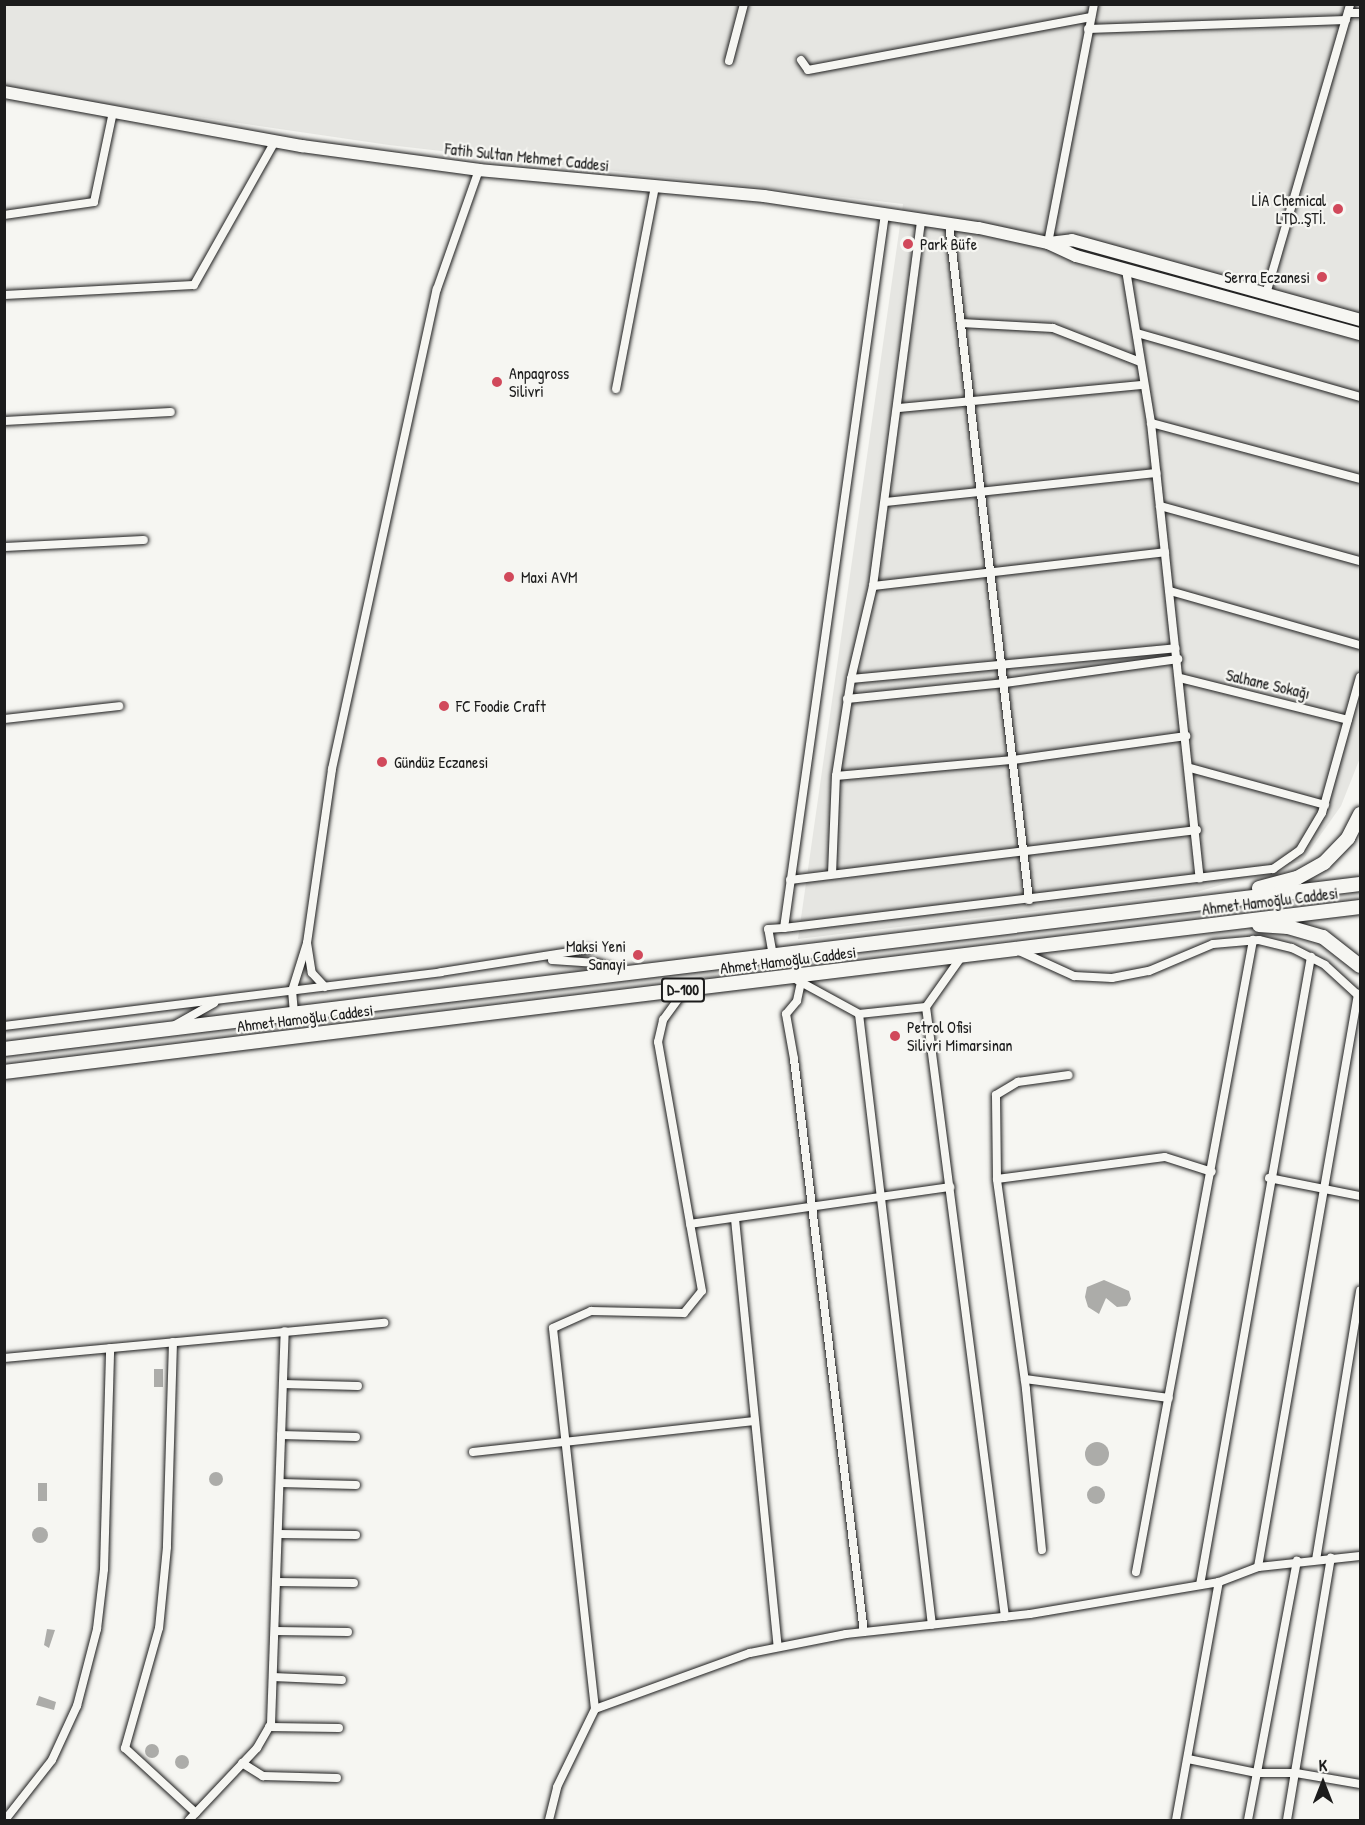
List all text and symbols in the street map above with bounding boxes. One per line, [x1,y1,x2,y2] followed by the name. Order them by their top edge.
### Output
[444,139,610,175] street label: Fatih Sultan Mehmet Caddesi
[1252,190,1326,228] place label: LİA Chemical LTD..ŞTİ.
[1331,202,1345,216] marker: LİA Chemical LTD..ŞTİ.
[920,234,977,254] place label: Park Büfe
[901,237,915,251] marker: Park Büfe
[1224,267,1310,287] place label: Serra Eczanesi
[1315,270,1329,284] marker: Serra Eczanesi
[509,363,569,401] place label: Anpagross Silivri
[490,375,504,389] marker: Anpagross Silivri
[521,567,578,587] place label: Maxi AVM
[502,570,516,584] marker: Maxi AVM
[1224,665,1312,703] street label: Salhane Sokağı
[456,696,546,716] place label: FC Foodie Craft
[437,699,451,713] marker: FC Foodie Craft
[394,752,488,772] place label: Gündüz Eczanesi
[375,755,389,769] marker: Gündüz Eczanesi
[1201,883,1339,919] street label: Ahmet Hamoğlu Caddesi
[566,936,626,974] place label: Maksi Yeni Sanayi
[719,942,857,978] street label: Ahmet Hamoğlu Caddesi
[631,948,645,962] marker: Maksi Yeni Sanayi
[660,978,706,1002] road number: D-100
[236,1000,374,1036] street label: Ahmet Hamoğlu Caddesi
[907,1017,1012,1055] place label: Petrol Ofisi Silivri Mimarsinan
[888,1029,902,1043] marker: Petrol Ofisi Silivri Mimarsinan
[1293,1753,1353,1813] north arrow
[1319,1754,1327,1776] text: K

